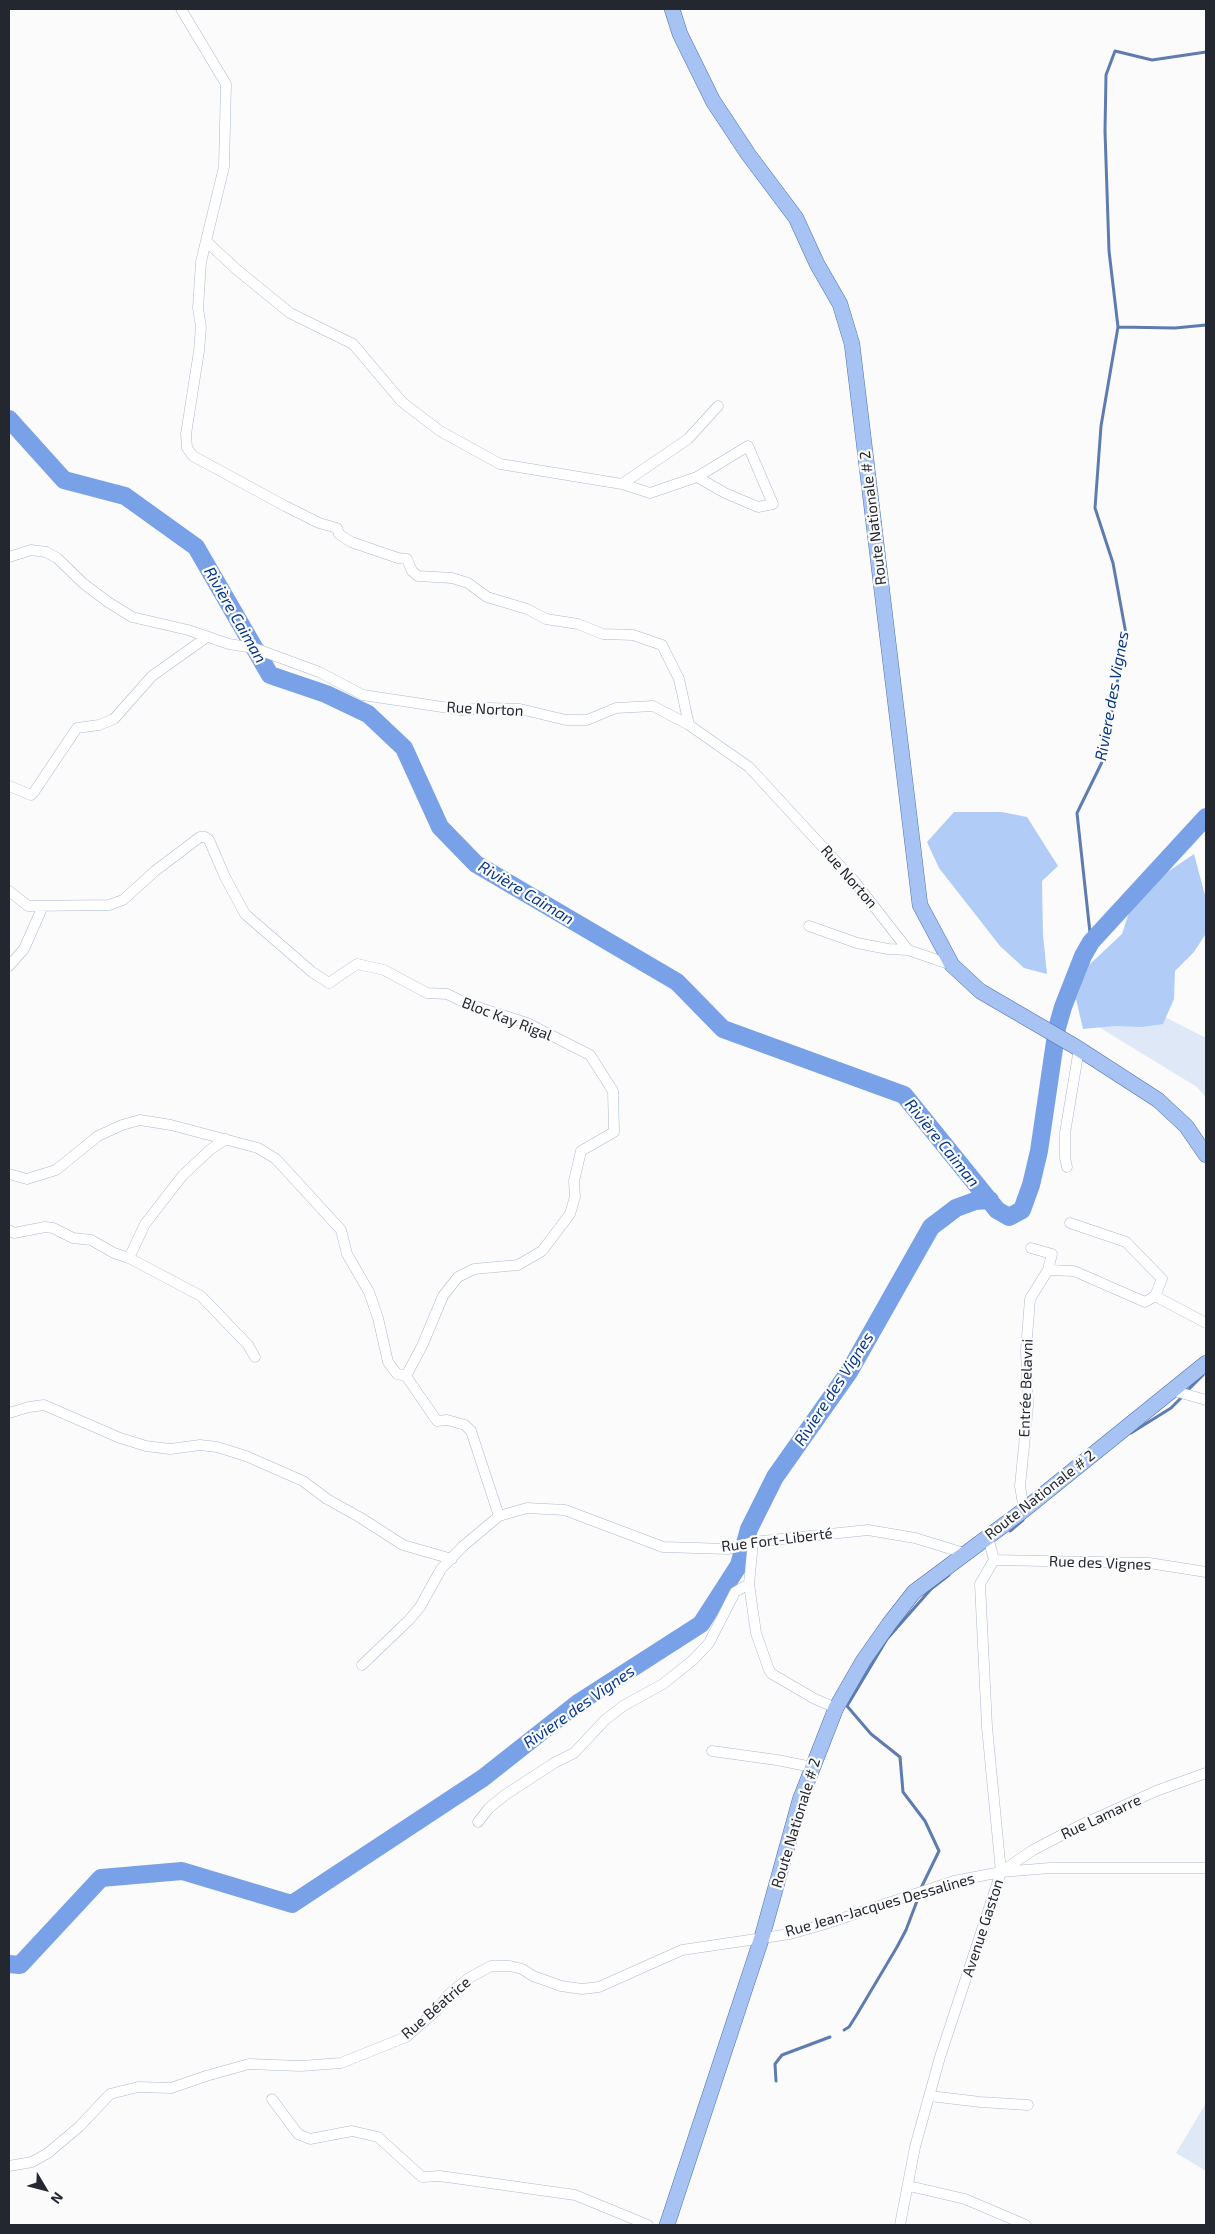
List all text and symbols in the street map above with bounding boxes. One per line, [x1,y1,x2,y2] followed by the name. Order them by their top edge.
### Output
[856,450,890,586] street label: Route Nationale # 2
[200,564,270,666] water label: Rivière Caiman
[1091,630,1133,762] water label: Riviere des Vignes
[446,698,524,720] street label: Rue Norton
[817,842,881,912] street label: Rue Norton
[475,857,577,929] water label: Rivière Caiman
[459,994,555,1044] street label: Bloc Kay Rigal
[901,1095,983,1191] water label: Rivière Caiman
[790,1329,878,1449] water label: Riviere des Vignes
[1015,1338,1037,1438] street label: Entrée Belavni
[981,1446,1099,1544] street label: Route Nationale # 2
[720,1524,834,1556] street label: Rue Fort-Liberté
[1048,1552,1152,1574] street label: Rue des Vignes
[520,1661,638,1753] water label: Riviere des Vignes
[768,1756,824,1890] street label: Route Nationale # 2
[1058,1791,1144,1843] street label: Rue Lamarre
[783,1869,977,1941] street label: Rue Jean-Jacques Dessalines
[959,1877,1007,1979] street label: Avenue Gaston
[398,1973,474,2043] street label: Rue Béatrice
[20,2164,70,2214] north arrow
[48,2189,67,2207] text: N

